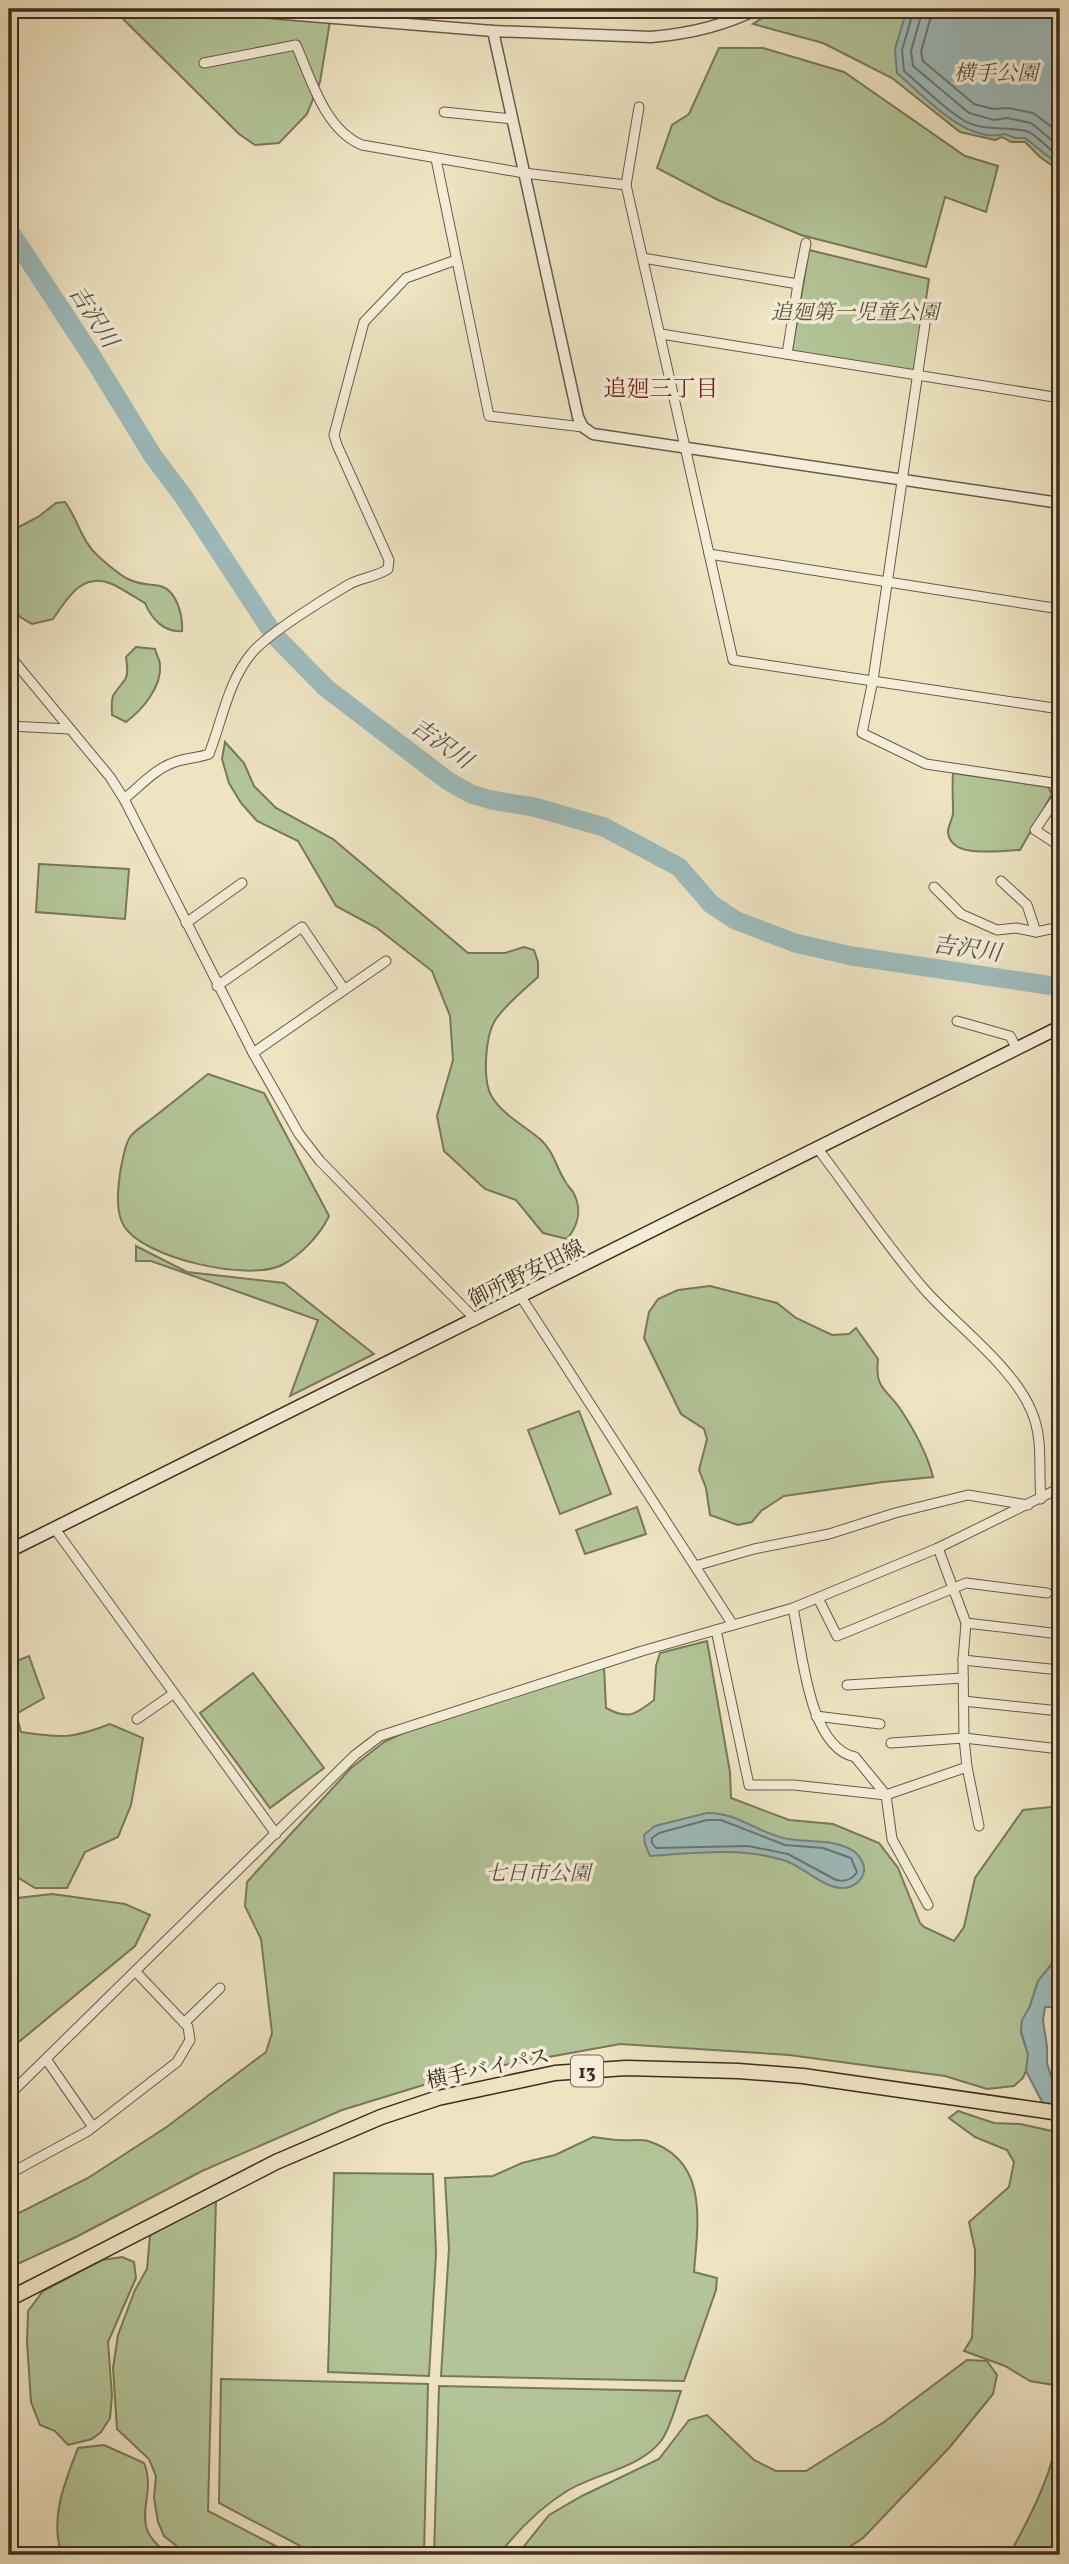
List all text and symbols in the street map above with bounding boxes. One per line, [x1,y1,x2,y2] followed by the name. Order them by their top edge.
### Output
[954,60,1041,89] park label: 横手公園
[60,279,126,357] water label: 吉沢川
[771,299,942,328] park label: 追廻第一児童公園
[604,374,719,406] district label: 追廻三丁目
[403,712,481,779] water label: 吉沢川
[930,929,1006,971] water label: 吉沢川
[464,1234,590,1315] street label: 御所野安田線
[486,1860,593,1889] park label: 七日市公園
[424,2042,553,2097] street label: 横手バイパス
[571,2056,603,2086] road number: 13

